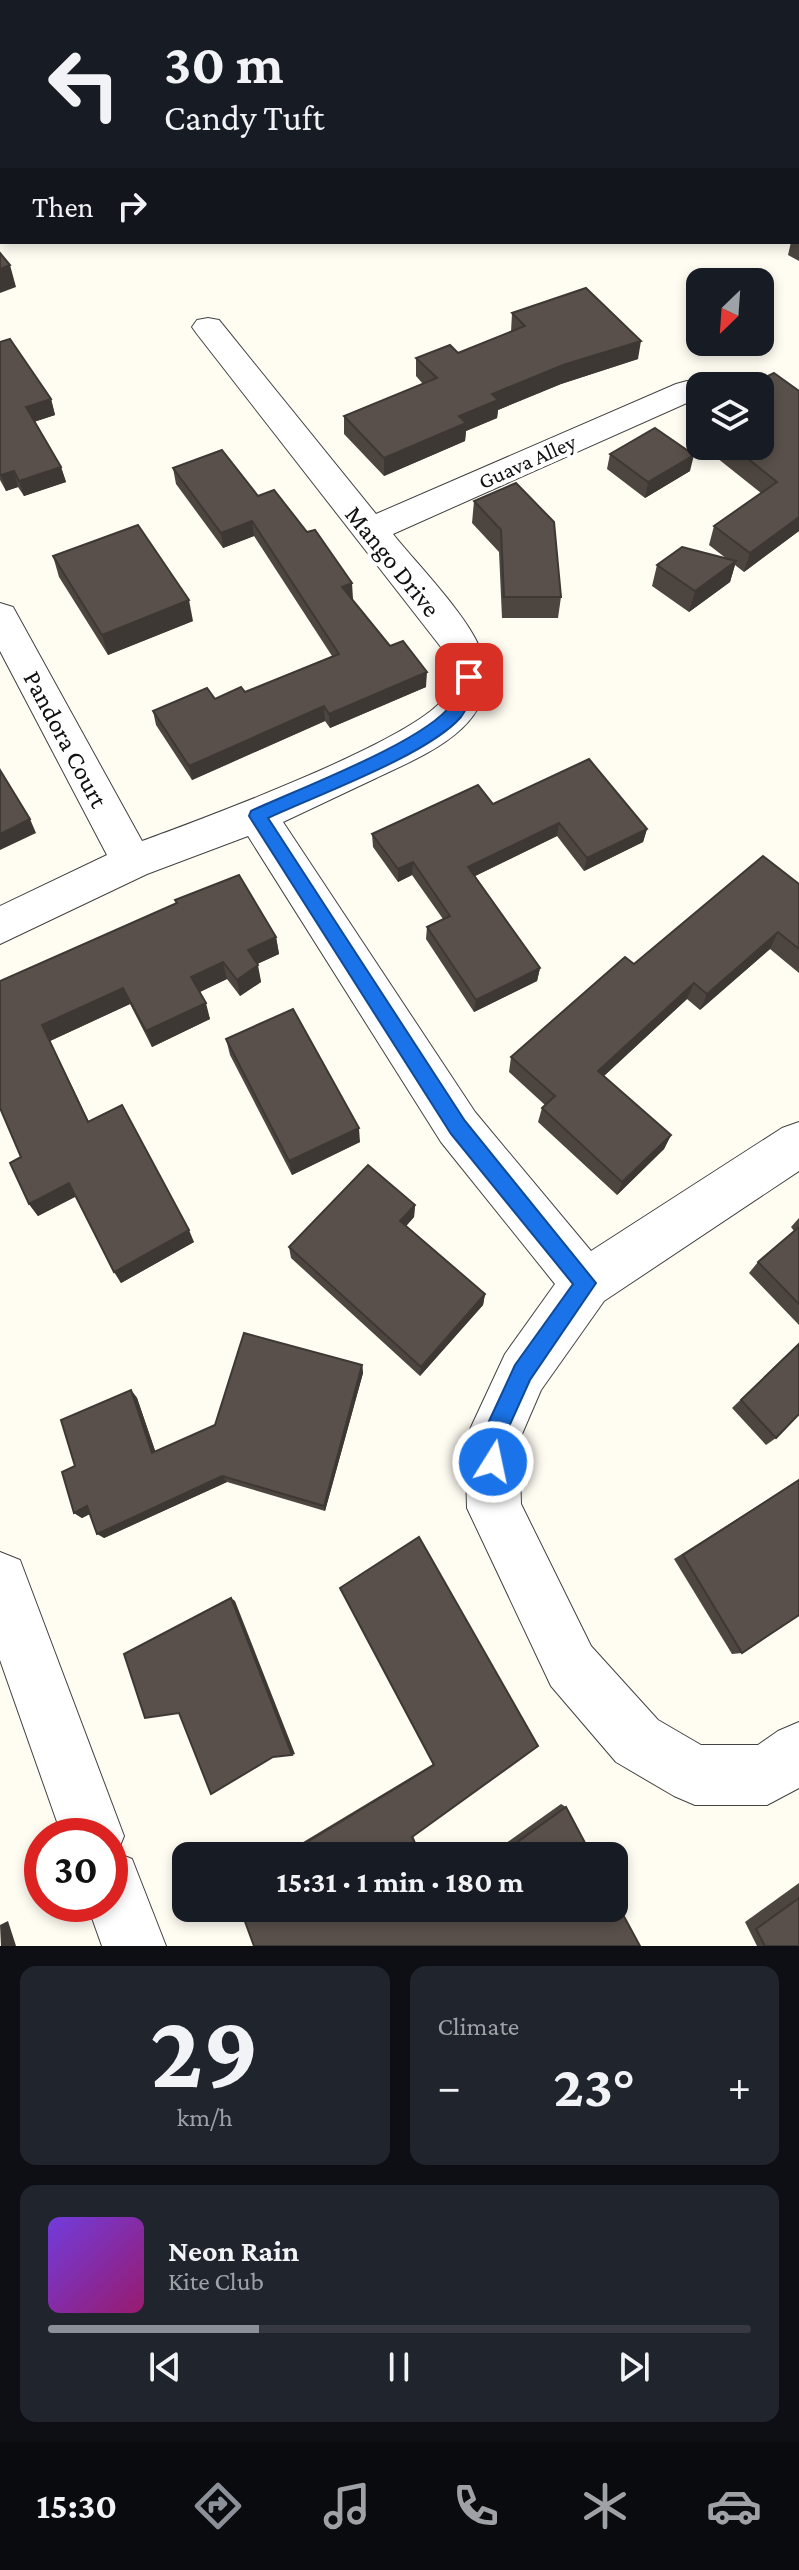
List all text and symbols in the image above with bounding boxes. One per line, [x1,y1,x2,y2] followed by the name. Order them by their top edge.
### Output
[32,32,136,136] icon: left
[164,33,284,95] text: 30 m
[164,98,324,138] text: Candy Tuft
[110,184,154,228] icon: right
[32,190,94,223] text: Then
[686,268,774,356] north arrow
[686,268,774,460] map controls
[686,372,774,460] button: layers
[475,429,580,494] street label: Guava Alley
[339,500,446,623] street label: Mango Drive
[435,643,503,711] pin
[447,655,491,699] icon: arrive
[17,666,114,813] street label: Pandora Court
[451,1420,535,1504] position arrow
[24,1818,128,1922] speed limit sign: 30
[276,1865,524,1898] text: 15:31 · 1 min · 180 m
[150,1993,259,2108] text: 29
[438,2012,519,2041] text: Climate
[553,2052,635,2119] text: 23°
[438,2062,461,2110] text: −
[728,2062,751,2110] text: +
[177,2103,233,2132] text: km/h
[168,2234,299,2267] text: Neon Rain
[168,2267,264,2296] text: Kite Club
[143,2345,187,2389] icon: previous
[377,2345,421,2389] icon: pause
[612,2345,656,2389] icon: next
[190,2478,246,2534] icon: directions
[319,2478,375,2534] icon: music
[448,2478,504,2534] icon: phone
[577,2478,633,2534] icon: climate
[706,2478,762,2534] icon: car
[37,2486,117,2526] text: 15:30

